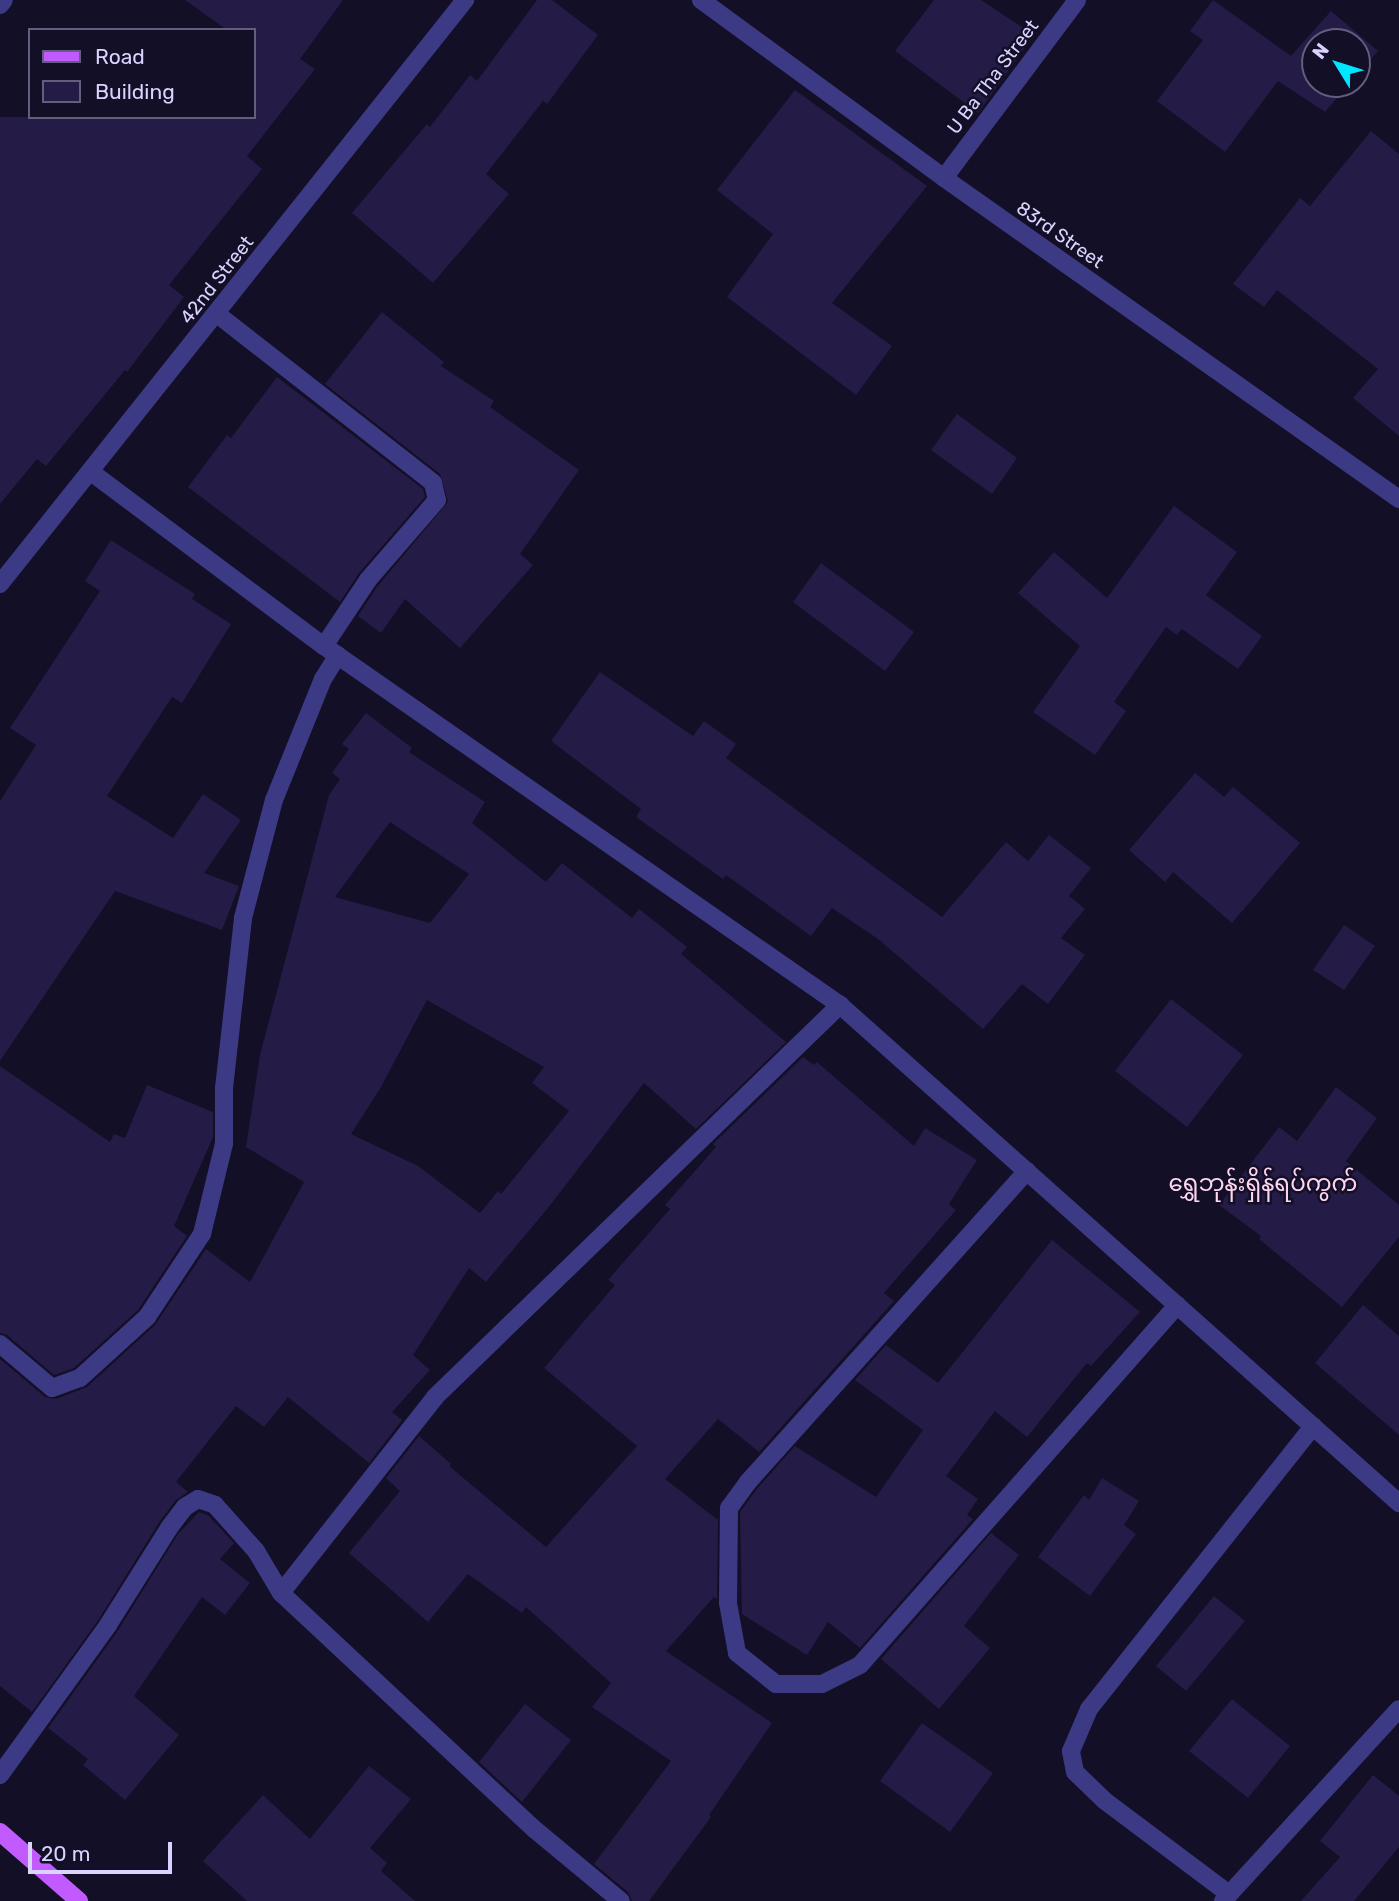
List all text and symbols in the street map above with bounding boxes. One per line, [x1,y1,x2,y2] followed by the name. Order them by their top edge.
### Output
[942,15,1044,139] street label: U Ba Tha Street
[28,28,256,119] legend
[1301,28,1371,98] north arrow
[1307,39,1334,63] text: N
[95,44,145,69] text: Road
[95,79,175,104] text: Building
[1012,197,1108,273] street label: 83rd Street
[176,231,258,329] street label: 42nd Street
[1169,1169,1357,1197] district label: ရွှေဘုန်းရှိန်ရပ်ကွက်
[32,1828,175,1872] scale bar
[41,1841,90,1866] text: 20 m

